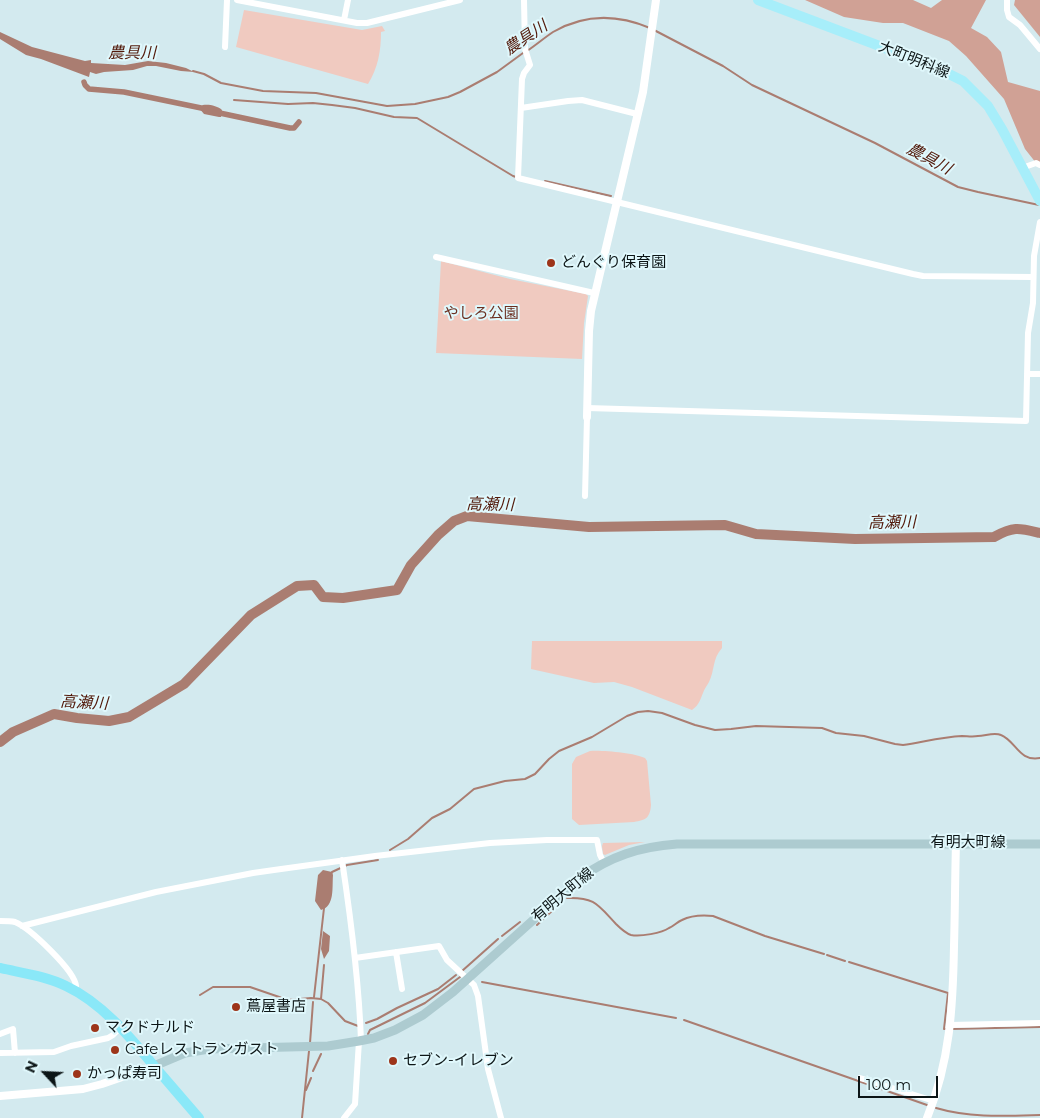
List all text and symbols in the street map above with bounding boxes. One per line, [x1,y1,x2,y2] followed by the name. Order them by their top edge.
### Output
[501,17,551,59] water label: 農具川
[876,38,952,82] street label: 大町明科線
[108,43,156,63] water label: 農具川
[903,139,955,179] water label: 農具川
[561,254,666,272] place label: どんぐり保育園
[545,257,557,269] marker: どんぐり保育園
[444,305,518,323] park label: やしろ公園
[466,495,514,515] water label: 高瀬川
[868,513,916,533] water label: 高瀬川
[60,692,108,714] water label: 高瀬川
[931,834,1005,852] street label: 有明大町線
[528,864,598,926] street label: 有明大町線
[246,998,306,1016] place label: 蔦屋書店
[230,1001,242,1013] marker: 蔦屋書店
[105,1019,195,1037] place label: マクドナルド
[89,1022,101,1034] marker: マクドナルド
[125,1041,278,1059] place label: Cafeレストランガスト
[109,1044,121,1056] marker: Cafeレストランガスト
[20,1048,70,1098] north arrow
[403,1052,514,1070] place label: セブン-イレブン
[387,1055,399,1067] marker: セブン-イレブン
[21,1058,42,1076] text: N
[87,1065,162,1083] place label: かっぱ寿司
[860,1066,940,1098] scale bar
[71,1068,83,1080] marker: かっぱ寿司
[866,1075,911,1094] text: 100 m

